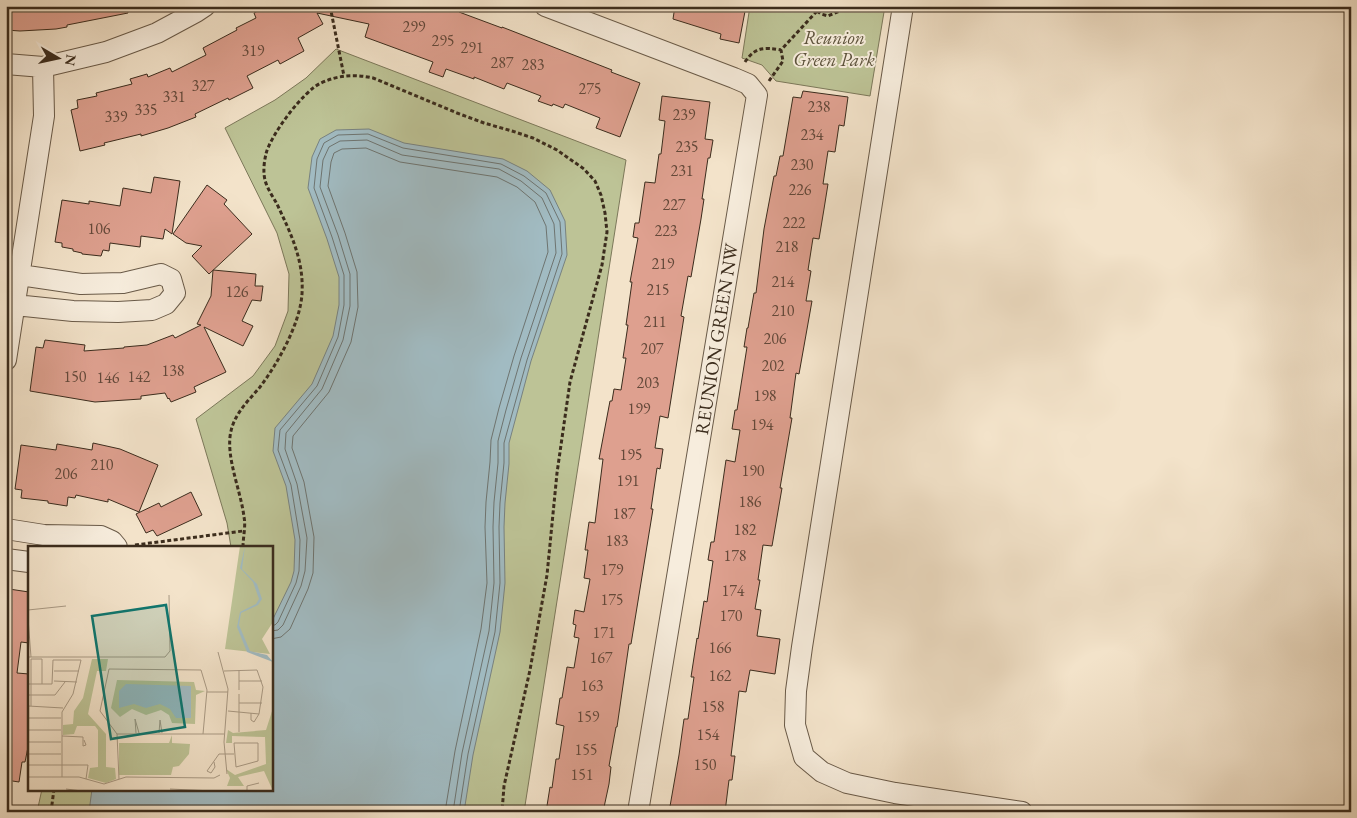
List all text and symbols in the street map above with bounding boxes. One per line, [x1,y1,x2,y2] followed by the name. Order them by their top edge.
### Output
[402,16,426,37] house number: 299
[793,25,875,72] park label: Reunion Green Park
[431,30,455,51] house number: 295
[32,32,82,82] north arrow
[460,37,484,58] house number: 291
[241,40,265,61] house number: 319
[490,52,514,73] house number: 287
[61,53,81,68] text: N
[521,54,545,75] house number: 283
[191,75,215,96] house number: 327
[578,78,602,99] house number: 275
[162,86,186,107] house number: 331
[807,96,831,117] house number: 238
[134,99,158,120] house number: 335
[672,104,696,125] house number: 239
[104,106,128,127] house number: 339
[800,124,824,145] house number: 234
[675,136,699,157] house number: 235
[790,154,814,175] house number: 230
[670,160,694,181] house number: 231
[788,179,812,200] house number: 226
[662,194,686,215] house number: 227
[782,212,806,233] house number: 222
[87,218,111,239] house number: 106
[654,220,678,241] house number: 223
[775,236,799,257] house number: 218
[689,241,744,436] street label: REUNION GREEN NW
[651,253,675,274] house number: 219
[771,271,795,292] house number: 214
[646,279,670,300] house number: 215
[225,281,249,302] house number: 126
[771,300,795,321] house number: 210
[643,311,667,332] house number: 211
[763,328,787,349] house number: 206
[640,338,664,359] house number: 207
[761,355,785,376] house number: 202
[161,360,185,381] house number: 138
[63,366,87,387] house number: 150
[127,366,151,387] house number: 142
[96,367,120,388] house number: 146
[636,372,660,393] house number: 203
[753,385,777,406] house number: 198
[627,398,651,419] house number: 199
[750,414,774,435] house number: 194
[619,444,643,465] house number: 195
[90,454,114,475] house number: 210
[741,460,765,481] house number: 190
[54,463,78,484] house number: 206
[616,470,640,491] house number: 191
[738,491,762,512] house number: 186
[612,503,636,524] house number: 187
[733,519,757,540] house number: 182
[605,530,629,551] house number: 183
[723,545,747,566] house number: 178
[28,546,272,790] inset map
[600,559,624,580] house number: 179
[721,580,745,601] house number: 174
[600,589,624,610] house number: 175
[719,605,743,626] house number: 170
[592,622,616,643] house number: 171
[708,637,732,658] house number: 166
[589,647,613,668] house number: 167
[708,665,732,686] house number: 162
[580,675,604,696] house number: 163
[701,696,725,717] house number: 158
[576,706,600,727] house number: 159
[696,724,720,745] house number: 154
[574,739,598,760] house number: 155
[693,754,717,775] house number: 150
[570,764,594,785] house number: 151

